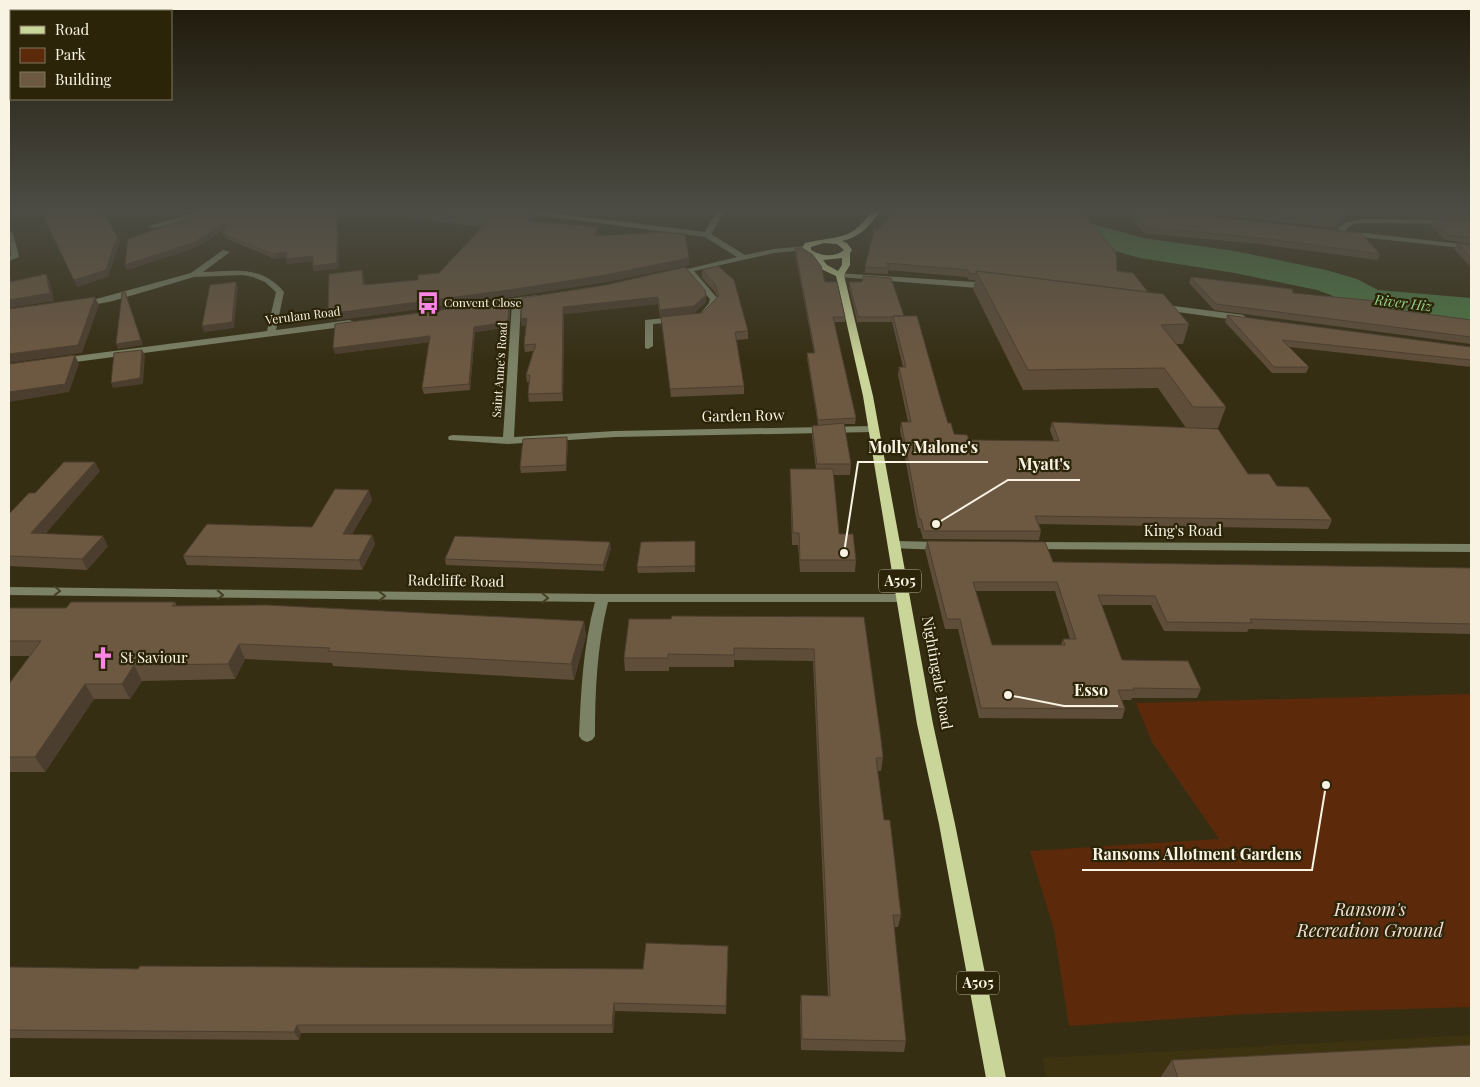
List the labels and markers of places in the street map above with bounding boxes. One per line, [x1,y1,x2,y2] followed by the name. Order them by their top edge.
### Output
[415,290,441,316] bus stop icon: Convent Close
[444,294,522,310] place label: Convent Close
[858,431,988,462] callout: Molly Malone's
[1008,449,1080,480] callout: Myatt's
[90,645,116,671] church icon: St Saviour
[120,647,188,667] place label: St Saviour
[1064,675,1118,706] callout: Esso
[1082,839,1312,870] callout: Ransoms Allotment Gardens

